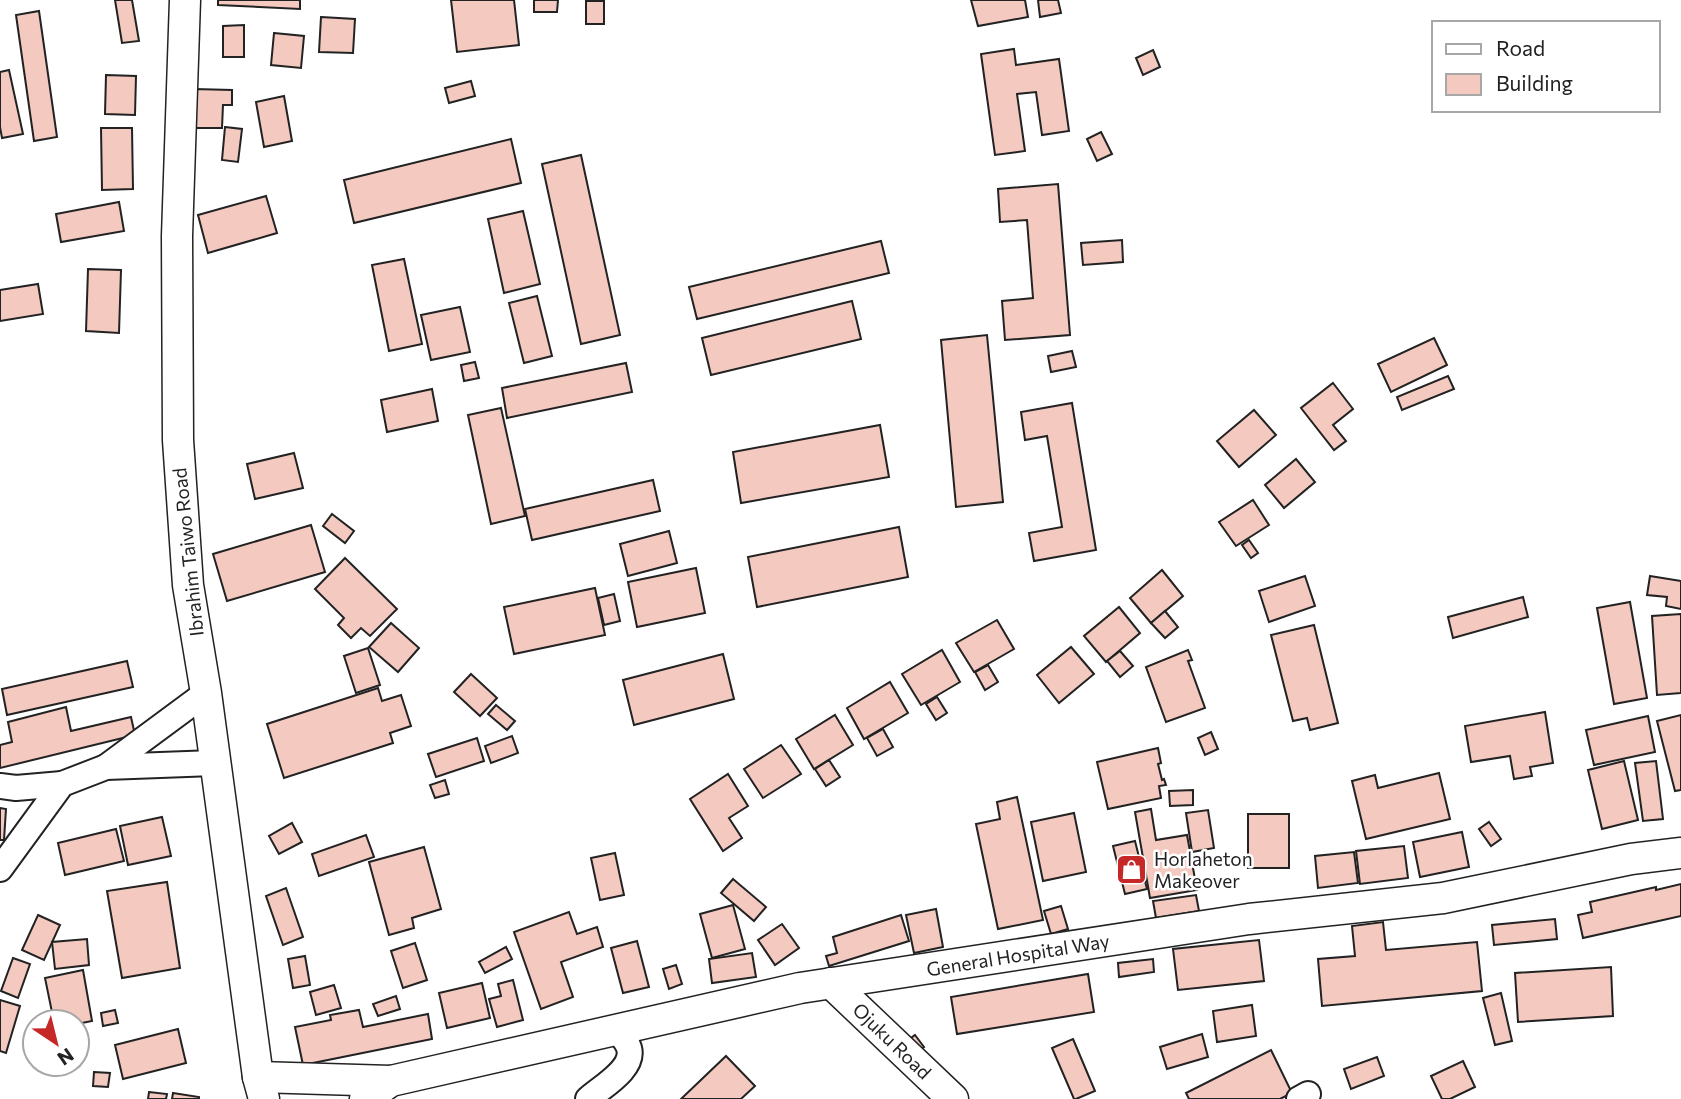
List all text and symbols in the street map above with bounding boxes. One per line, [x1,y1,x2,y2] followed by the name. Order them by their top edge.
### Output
[1432,21,1660,112] legend
[1496,35,1545,60] text: Road
[1496,70,1573,95] text: Building
[167,467,208,638] street label: Ibrahim Taiwo Road
[1154,847,1253,892] place label: Horlaheton Makeover
[1114,853,1148,887] shop icon: Horlaheton Makeover
[925,929,1111,980] street label: General Hospital Way
[848,998,936,1084] street label: Ojuku Road
[21,1008,91,1078] north arrow
[54,1044,78,1071] text: N

